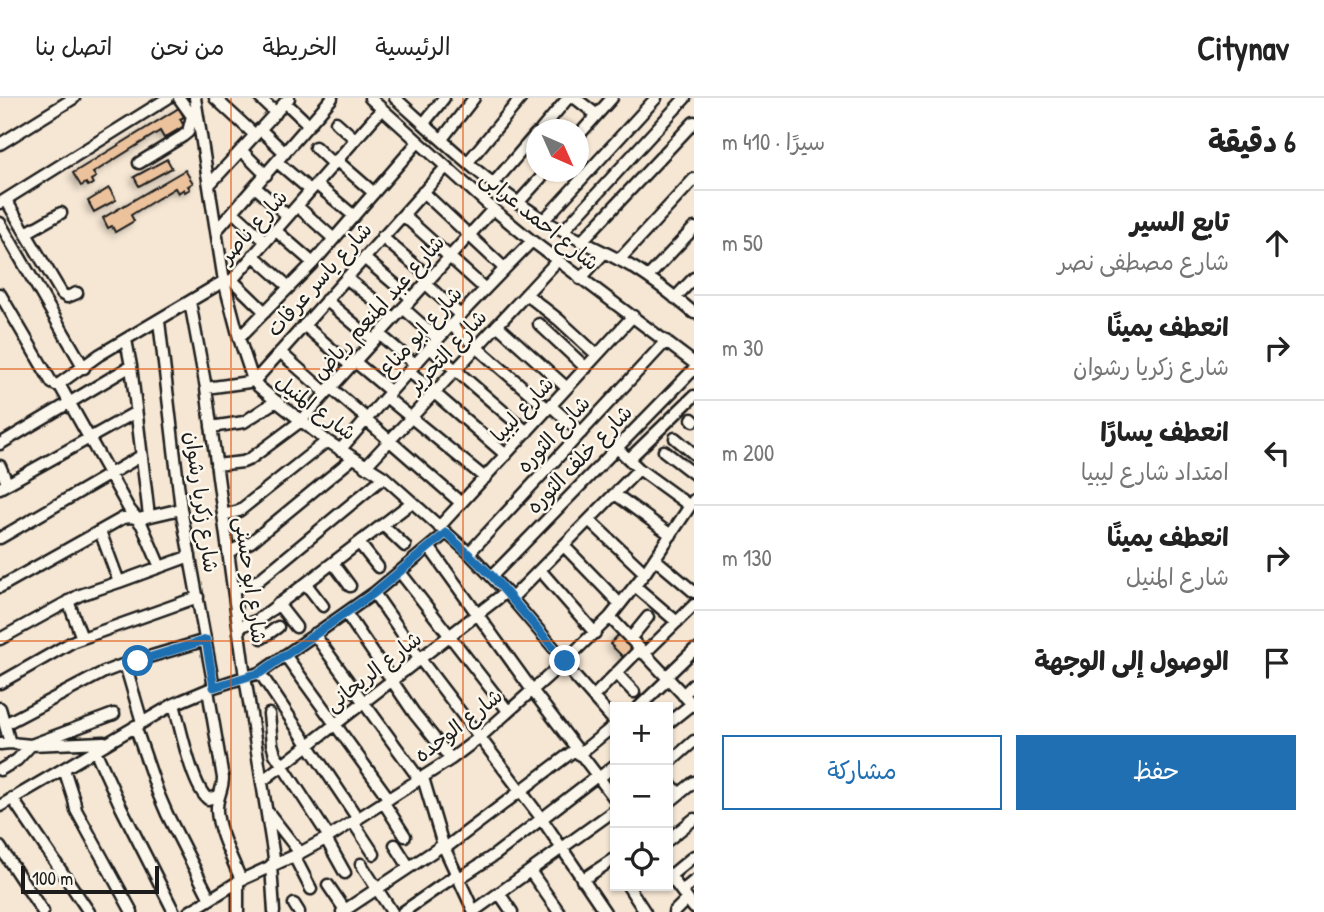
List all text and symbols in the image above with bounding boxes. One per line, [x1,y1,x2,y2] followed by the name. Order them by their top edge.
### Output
[1197,26,1289,70] text: Citynav
[35,30,112,62] text: اتصل بنا
[150,30,224,62] text: من نحن
[262,30,337,62] text: الخريطة
[375,30,451,62] text: الرئيسية
[526,119,589,182] north arrow
[1208,121,1296,161] text: 6 دقيقة
[722,126,825,157] text: سيرًا · 410 m
[474,163,605,278] street label: شارع احمد عرابى
[211,183,295,271] street label: شارع ناصر
[1130,204,1229,239] text: تابع السير
[260,215,379,343] street label: شارع ياسر عرفات
[1258,224,1296,262] icon: ahead
[722,227,763,258] text: 50 m
[305,228,452,387] street label: شارع عبد المنعم رياض
[1057,246,1229,277] text: شارع مصطفى نصر
[372,279,469,383] street label: شارع ابو مناع
[399,303,494,401] street label: شارع التحرير
[1107,309,1229,344] text: انعطف يمينًا
[1258,329,1296,367] icon: right
[722,332,764,363] text: 30 m
[1073,351,1229,382] text: شارع زكريا رشوان
[269,367,362,448] street label: شارع المنيل
[484,370,561,449] street label: شارع ليبيا
[510,389,597,480] street label: شارع الثوره
[519,398,639,521] street label: شارع خلف الثوره
[1100,414,1229,449] text: انعطف يسارًا
[177,429,226,575] street label: شارع زكريا رشوان
[1258,434,1296,472] icon: left
[722,437,774,468] text: 200 m
[1081,456,1229,487] text: امتداد شارع ليبيا
[227,515,274,645] street label: شارع ابو حسنى
[1107,519,1229,554] text: انعطف يمينًا
[1258,539,1296,577] icon: right
[722,542,772,573] text: 130 m
[1126,561,1229,592] text: شارع المنيل
[318,624,428,719] street label: شارع الريحانى
[1034,643,1229,678] text: الوصول إلى الوجهة
[1258,644,1296,682] icon: arrive
[122,645,153,676] route start
[549,645,580,676] route end
[408,681,509,770] street label: شارع الوحده
[610,702,673,891] map controls
[610,702,673,765] button: +
[722,735,1002,810] button: مشاركة
[1016,735,1296,810] button: حفظ
[610,765,673,828] button: −
[610,828,673,891] button: locate
[21,863,159,895] scale bar
[32,865,73,891] text: 100 m

